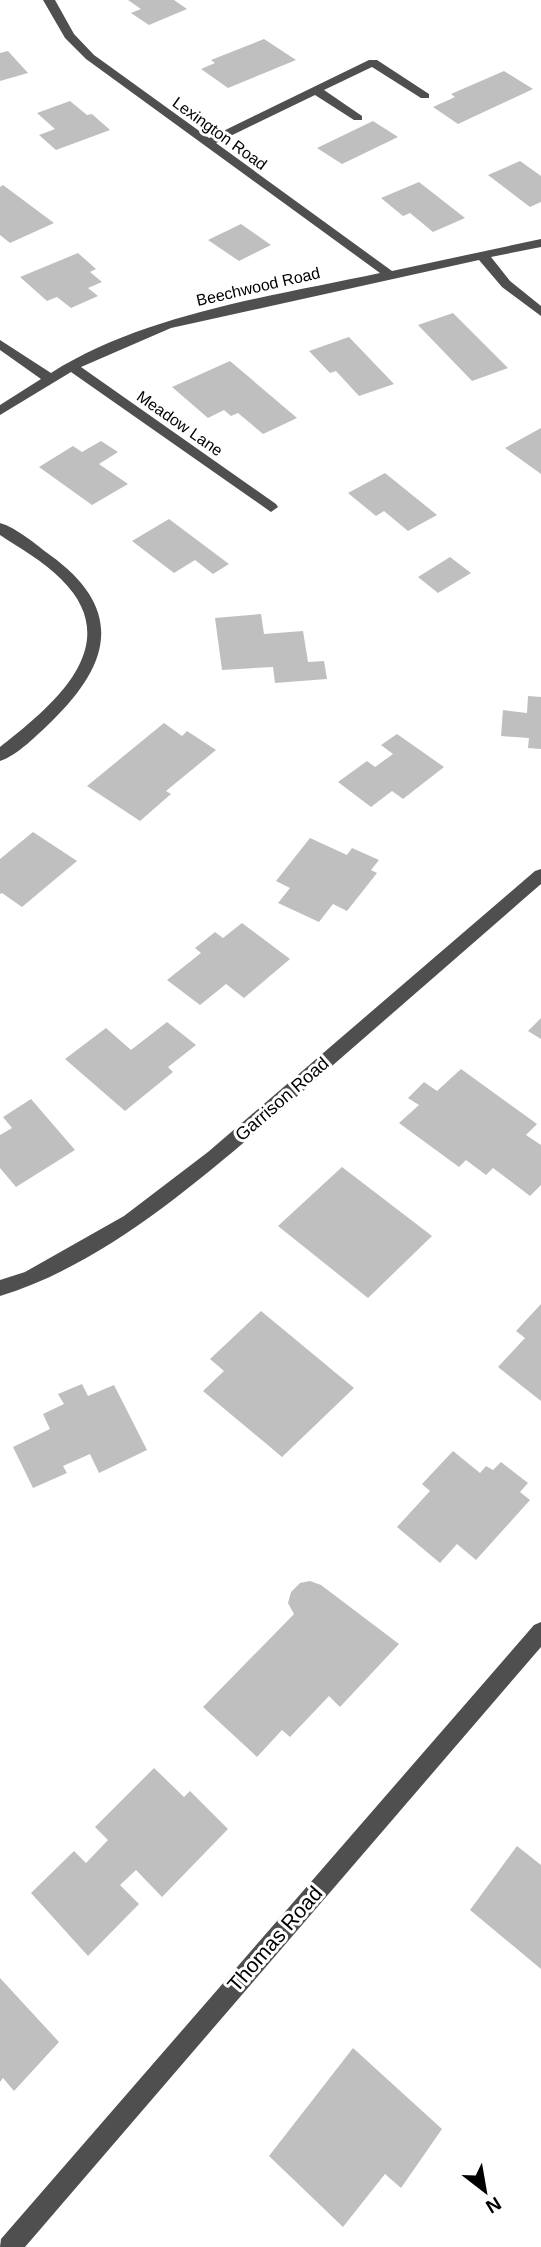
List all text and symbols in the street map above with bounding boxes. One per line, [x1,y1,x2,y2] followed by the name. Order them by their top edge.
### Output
[169,94,270,173] street label: Lexington Road
[195,264,322,309] street label: Beechwood Road
[134,388,226,459] street label: Meadow Lane
[231,1053,333,1145] street label: Garrison Road
[223,1881,327,1996] street label: Thomas Road
[450,2156,520,2226] north arrow
[482,2193,505,2218] text: N

